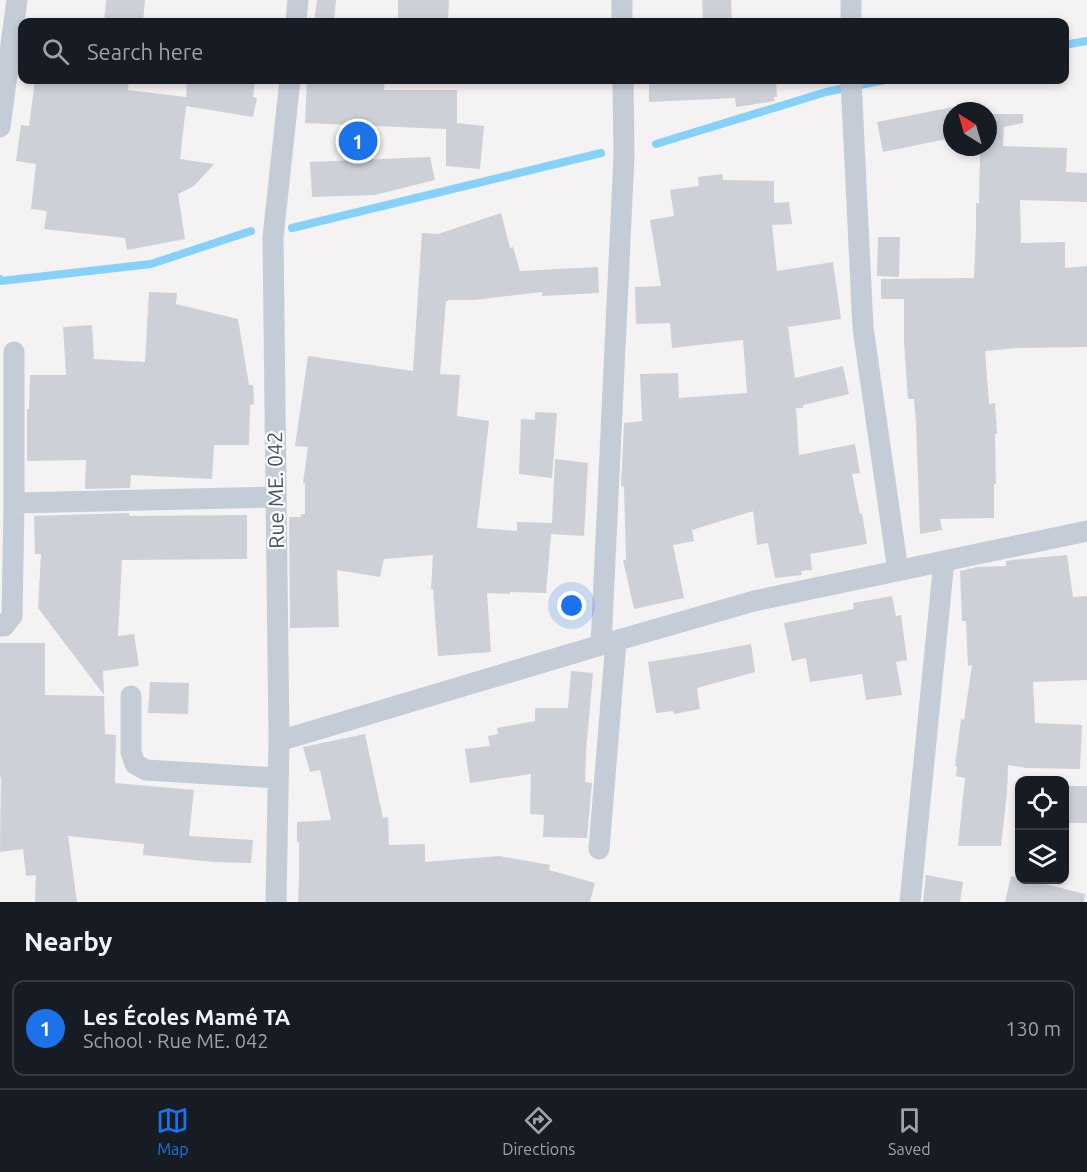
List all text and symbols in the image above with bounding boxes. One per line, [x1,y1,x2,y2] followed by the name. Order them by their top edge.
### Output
[18,18,1069,84] search box
[39,35,72,68] icon: search
[87,39,203,64] text: Search here
[943,102,997,156] north arrow
[338,118,378,164] pin: 1
[262,431,288,549] street label: Rue ME. 042
[557,591,586,620] your location
[1015,776,1069,884] map controls
[1015,776,1069,830] button: locate
[1015,830,1069,884] button: layers
[24,927,112,956] text: Nearby
[83,1004,290,1029] text: Les Écoles Mamé TA
[40,1017,51,1040] text: 1
[1005,1017,1061,1040] text: 130 m
[83,1029,269,1052] text: School · Rue ME. 042
[156,1104,189,1158] tab: Map
[502,1104,575,1158] tab: Directions
[888,1104,931,1158] tab: Saved

